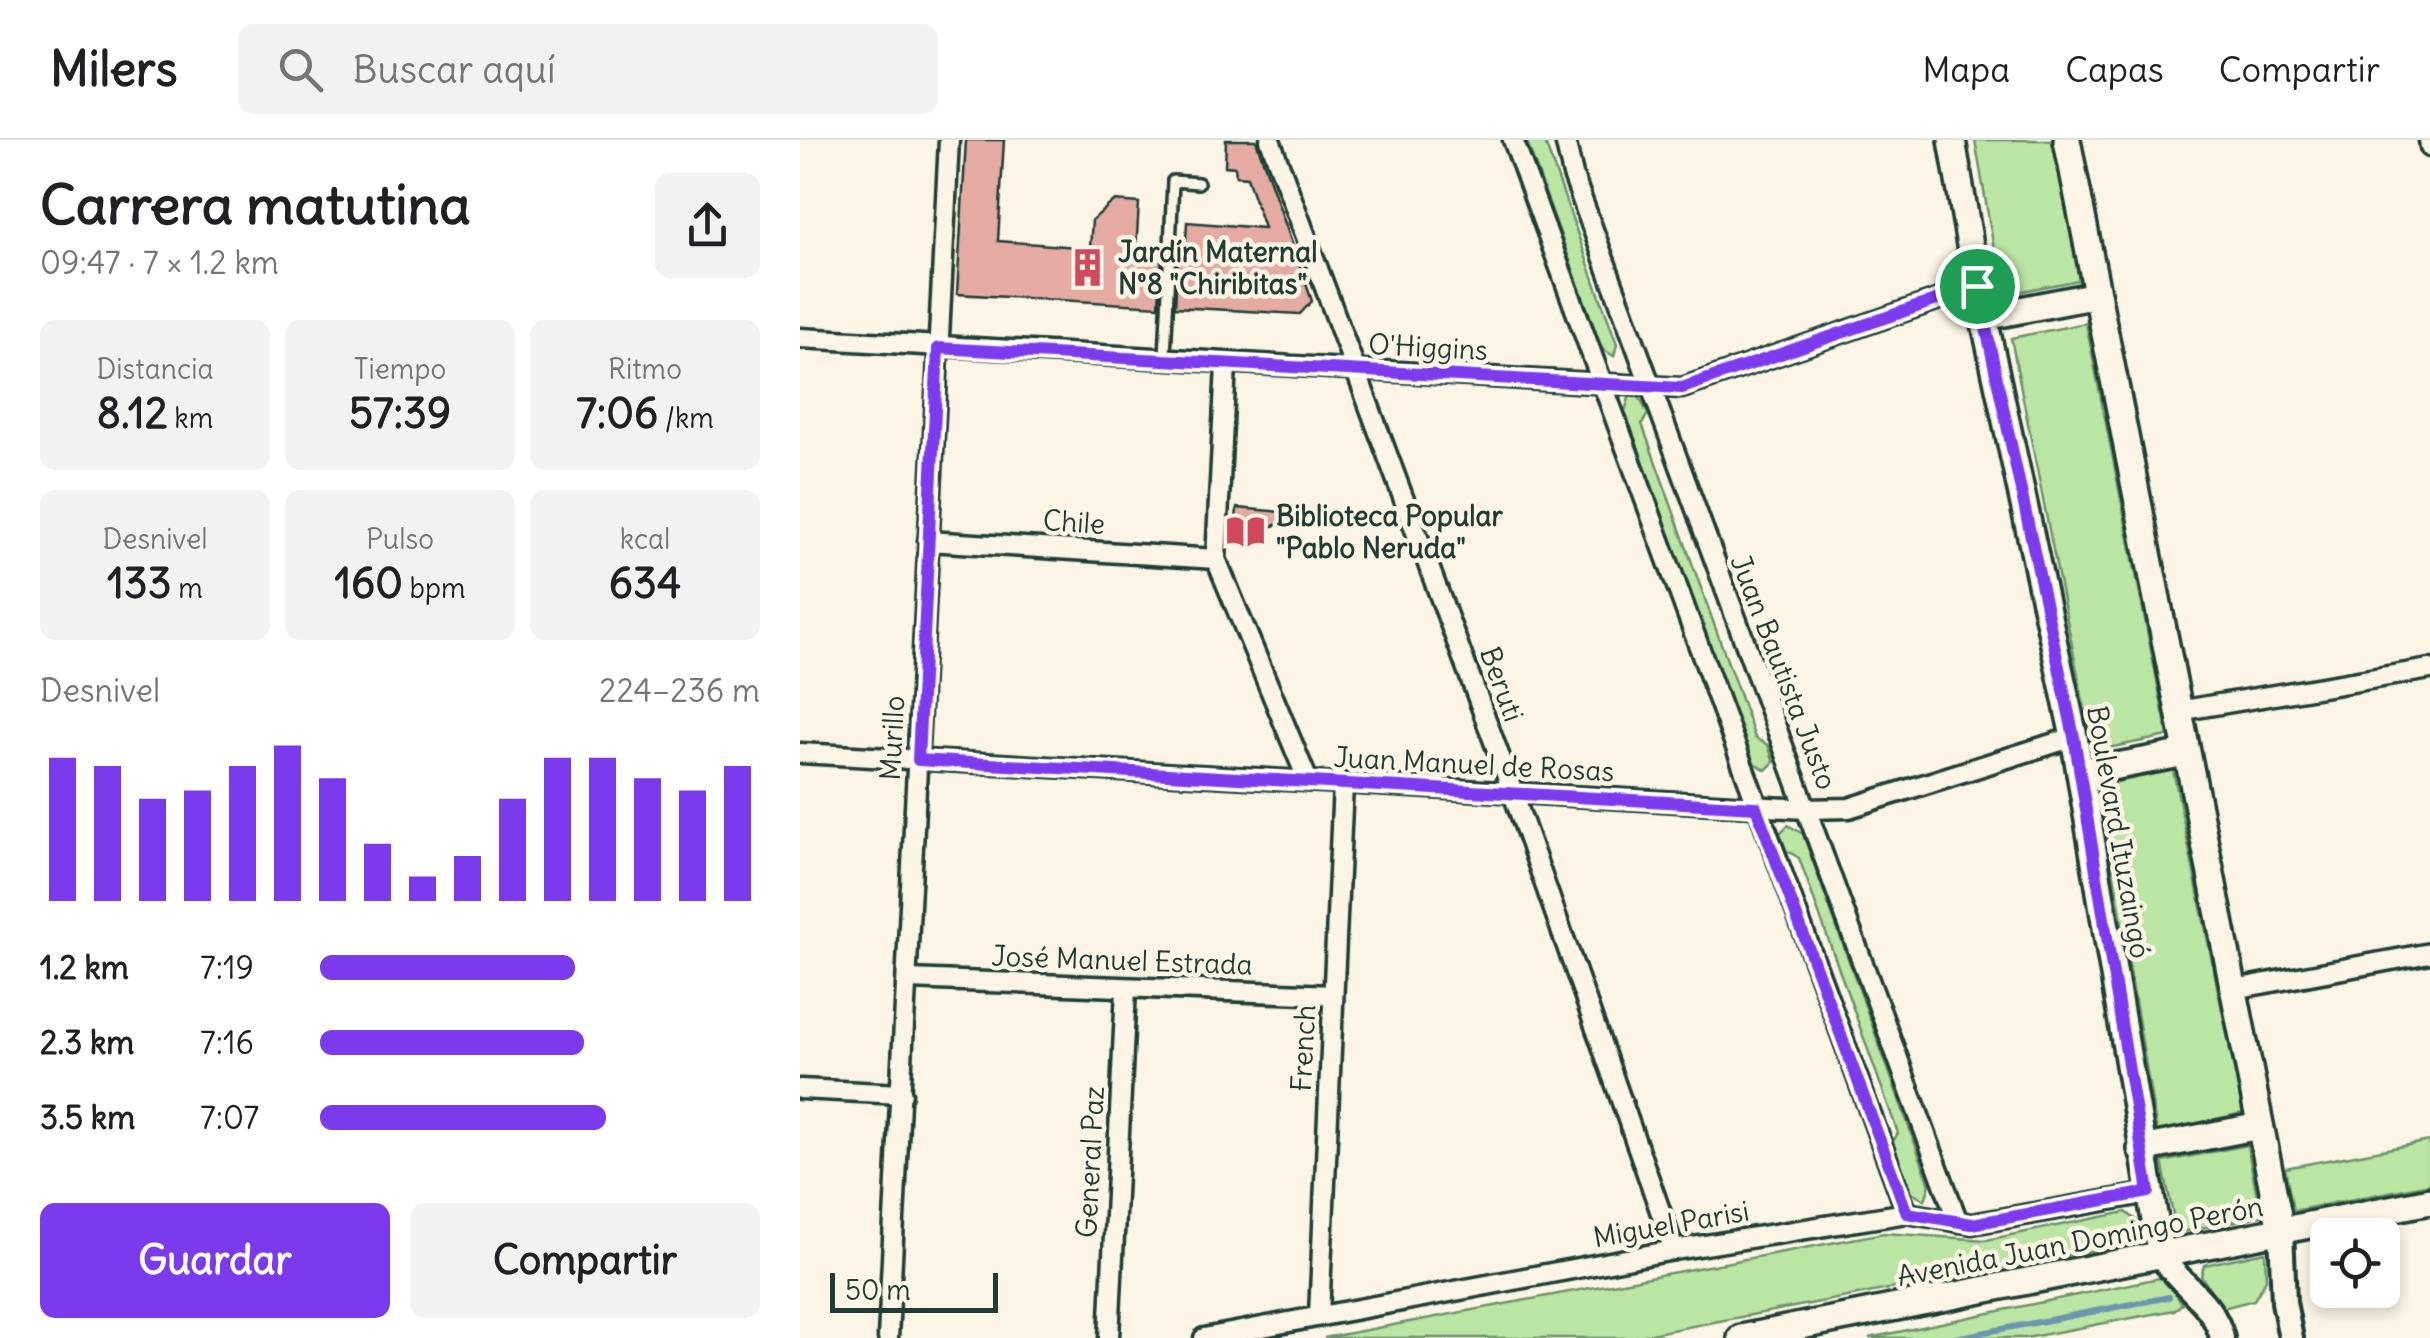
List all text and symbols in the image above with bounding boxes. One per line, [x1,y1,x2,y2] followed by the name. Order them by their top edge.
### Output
[238,24,938,114] search box
[50,39,178,99] text: Milers
[273,42,328,97] icon: search
[353,46,555,93] text: Buscar aquí
[1922,47,2010,91] text: Mapa
[2065,47,2164,91] text: Capas
[2219,47,2380,91] text: Compartir
[40,170,471,239] text: Carrera matutina
[655,173,760,278] button: share
[1118,234,1318,302] place label: Jardín Maternal N°8 "Chiribitas"
[40,242,279,283] text: 09:47 · 7 × 1.2 km
[1935,244,2020,329] pin
[1067,247,1109,289] building icon: Jardín Maternal N°8 "Chiribitas"
[1950,259,2005,314] icon: arrive
[1367,326,1489,368] street label: O'Higgins
[96,351,214,387] text: Distancia
[354,351,446,387] text: Tiempo
[608,351,682,387] text: Ritmo
[97,387,168,439] text: 8.12
[349,387,451,439] text: 57:39
[576,387,658,439] text: 7:06
[168,400,213,436] text: km
[658,400,714,436] text: /km
[1276,498,1504,566] place label: Biblioteca Popular "Pablo Neruda"
[1042,502,1106,542] street label: Chile
[1225,511,1267,553] library icon: Biblioteca Popular "Pablo Neruda"
[102,521,208,557] text: Desnivel
[366,521,434,557] text: Pulso
[620,521,670,557] text: kcal
[1723,549,1845,795] street label: Juan Bautista Justo
[107,557,172,609] text: 133
[334,557,403,609] text: 160
[609,557,681,609] text: 634
[172,570,203,606] text: m
[403,570,466,606] text: bpm
[1472,642,1532,726] street label: Beruti
[40,670,160,711] text: Desnivel
[599,670,760,711] text: 224–236 m
[872,695,912,781] street label: Murillo
[2079,703,2159,961] street label: Boulevard Ituzaingó
[1333,739,1615,789] street label: Juan Manuel de Rosas
[991,937,1253,983] street label: José Manuel Estrada
[40,947,129,988] text: 1.2 km
[200,947,254,988] text: 7:19
[1283,1004,1323,1092] street label: French
[40,1022,134,1063] text: 2.3 km
[200,1022,254,1063] text: 7:16
[1068,1085,1112,1239] street label: General Paz
[40,1097,135,1138] text: 3.5 km
[200,1097,259,1138] text: 7:07
[1894,1188,2266,1294] street label: Avenida Juan Domingo Perón
[1590,1193,1752,1255] street label: Miguel Parisi
[40,1203,390,1318] button: Guardar
[410,1203,760,1318] button: Compartir
[2310,1218,2400,1308] map controls
[2310,1218,2400,1308] button: locate
[830,1268,998,1312] scale bar
[845,1272,911,1308] text: 50 m

